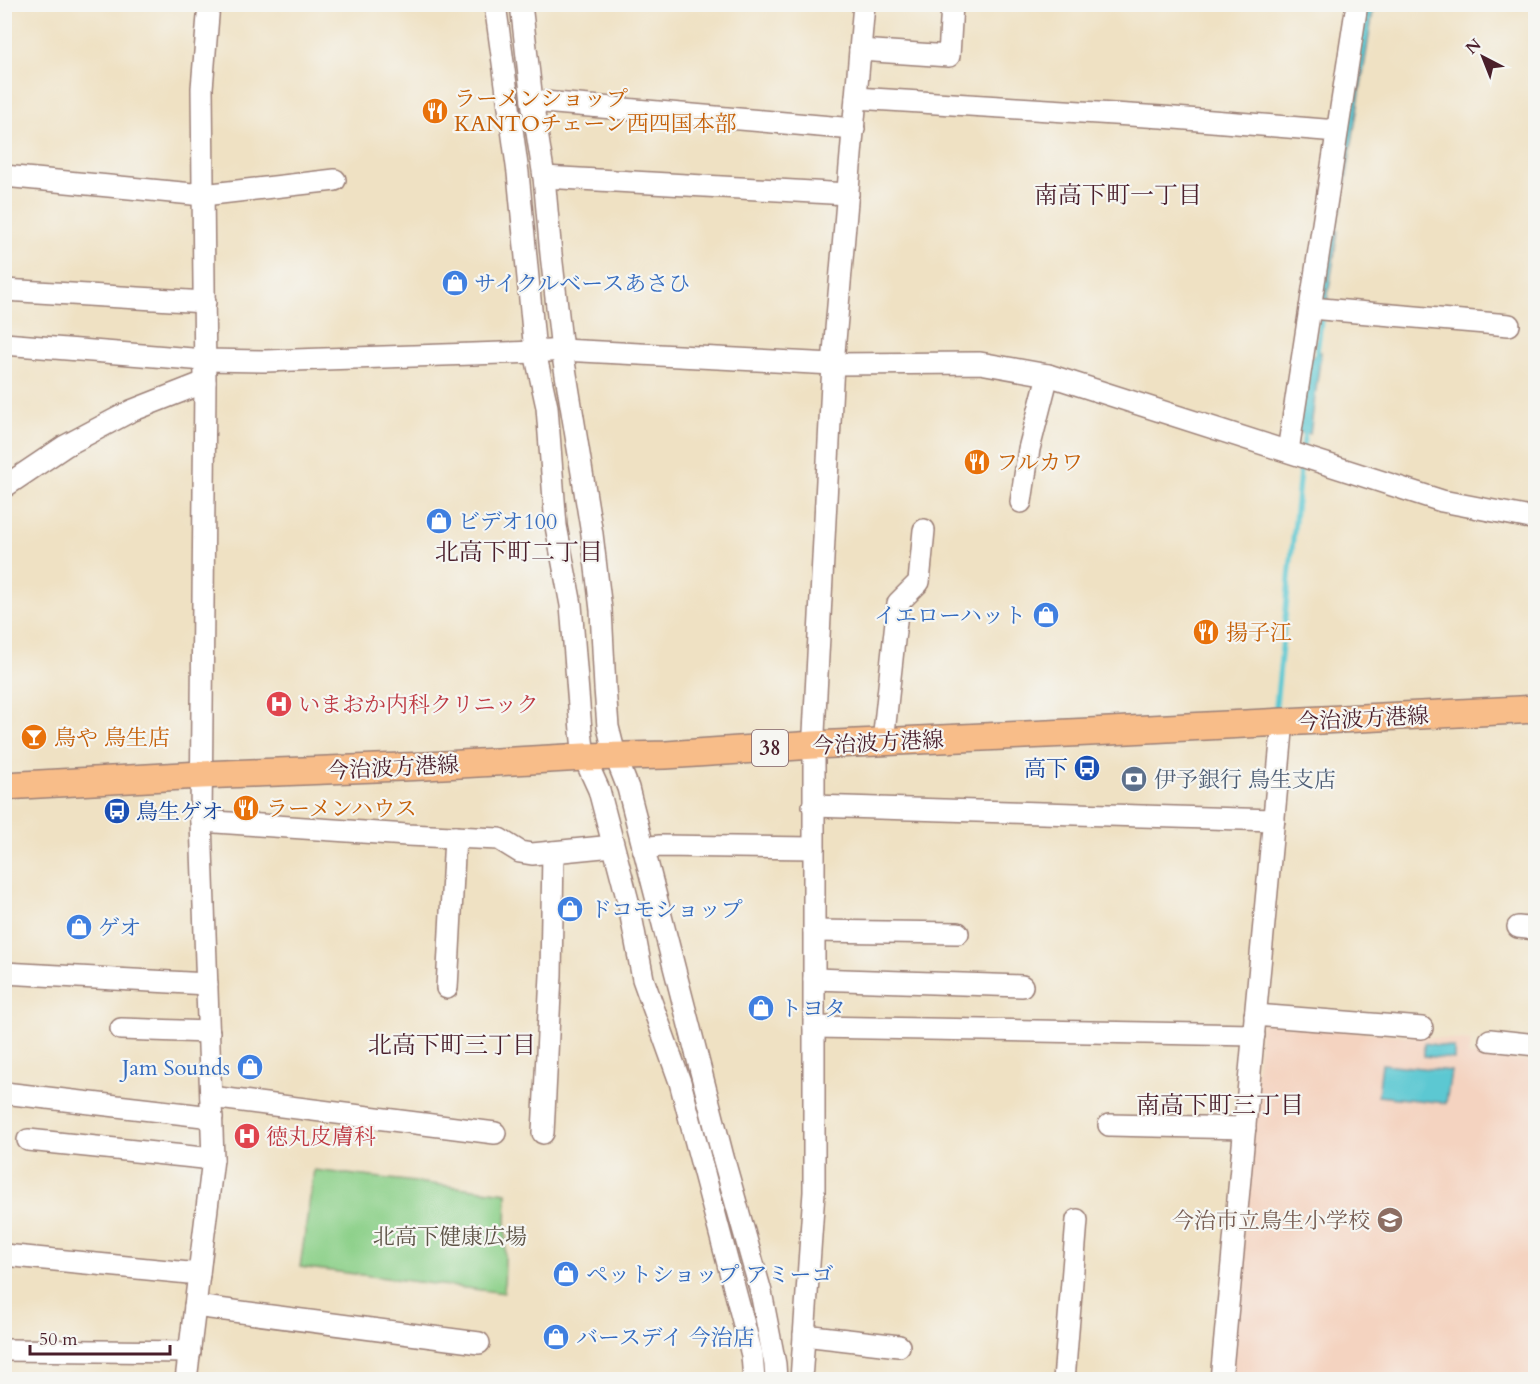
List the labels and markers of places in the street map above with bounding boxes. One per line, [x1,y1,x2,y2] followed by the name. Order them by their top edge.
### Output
[454,84,737,139] place label: ラーメンショップ KANTOチェーン西四国本部
[420,96,450,126] restaurant icon: ラーメンショップ KANTOチェーン西四国本部
[440,268,470,298] shop icon: サイクルベースあさひ
[474,269,690,299] place label: サイクルベースあさひ
[962,447,992,477] restaurant icon: フルカワ
[996,448,1083,478] place label: フルカワ
[424,506,454,536] shop icon: ビデオ100
[458,507,557,537] place label: ビデオ100
[1031,600,1061,630] shop icon: イエローハット
[874,601,1026,631] place label: イエローハット
[1191,617,1221,647] restaurant icon: 揚子江
[1226,618,1292,648] place label: 揚子江
[264,689,294,719] hospital icon: いまおか内科クリニック
[298,690,539,720] place label: いまおか内科クリニック
[19,722,49,752] bar icon: 鳥や 鳥生店
[54,723,170,753] place label: 鳥や 鳥生店
[1072,753,1102,783] bus stop icon: 高下
[1024,754,1068,784] place label: 高下
[1119,764,1149,794] bank icon: 伊予銀行 鳥生支店
[1154,765,1336,795] place label: 伊予銀行 鳥生支店
[231,793,261,823] restaurant icon: ラーメンハウス
[266,794,417,824] place label: ラーメンハウス
[102,796,132,826] bus stop icon: 鳥生ゲオ
[136,797,224,827] place label: 鳥生ゲオ
[555,894,585,924] shop icon: ドコモショップ
[590,895,743,925] place label: ドコモショップ
[64,912,94,942] shop icon: ゲオ
[98,913,142,943] place label: ゲオ
[746,993,776,1023] shop icon: トヨタ
[780,994,846,1024] place label: トヨタ
[235,1052,265,1082] shop icon: Jam Sounds
[119,1053,230,1083] place label: Jam Sounds
[232,1121,262,1151] hospital icon: 徳丸皮膚科
[266,1122,376,1152] place label: 徳丸皮膚科
[1375,1205,1405,1235] school or university icon: 今治市立鳥生小学校
[1172,1206,1370,1236] place label: 今治市立鳥生小学校
[551,1259,581,1289] shop icon: ペットショップ アミーゴ
[586,1260,833,1290] place label: ペットショップ アミーゴ
[541,1322,571,1352] shop icon: バースデイ 今治店
[576,1323,755,1353] place label: バースデイ 今治店

